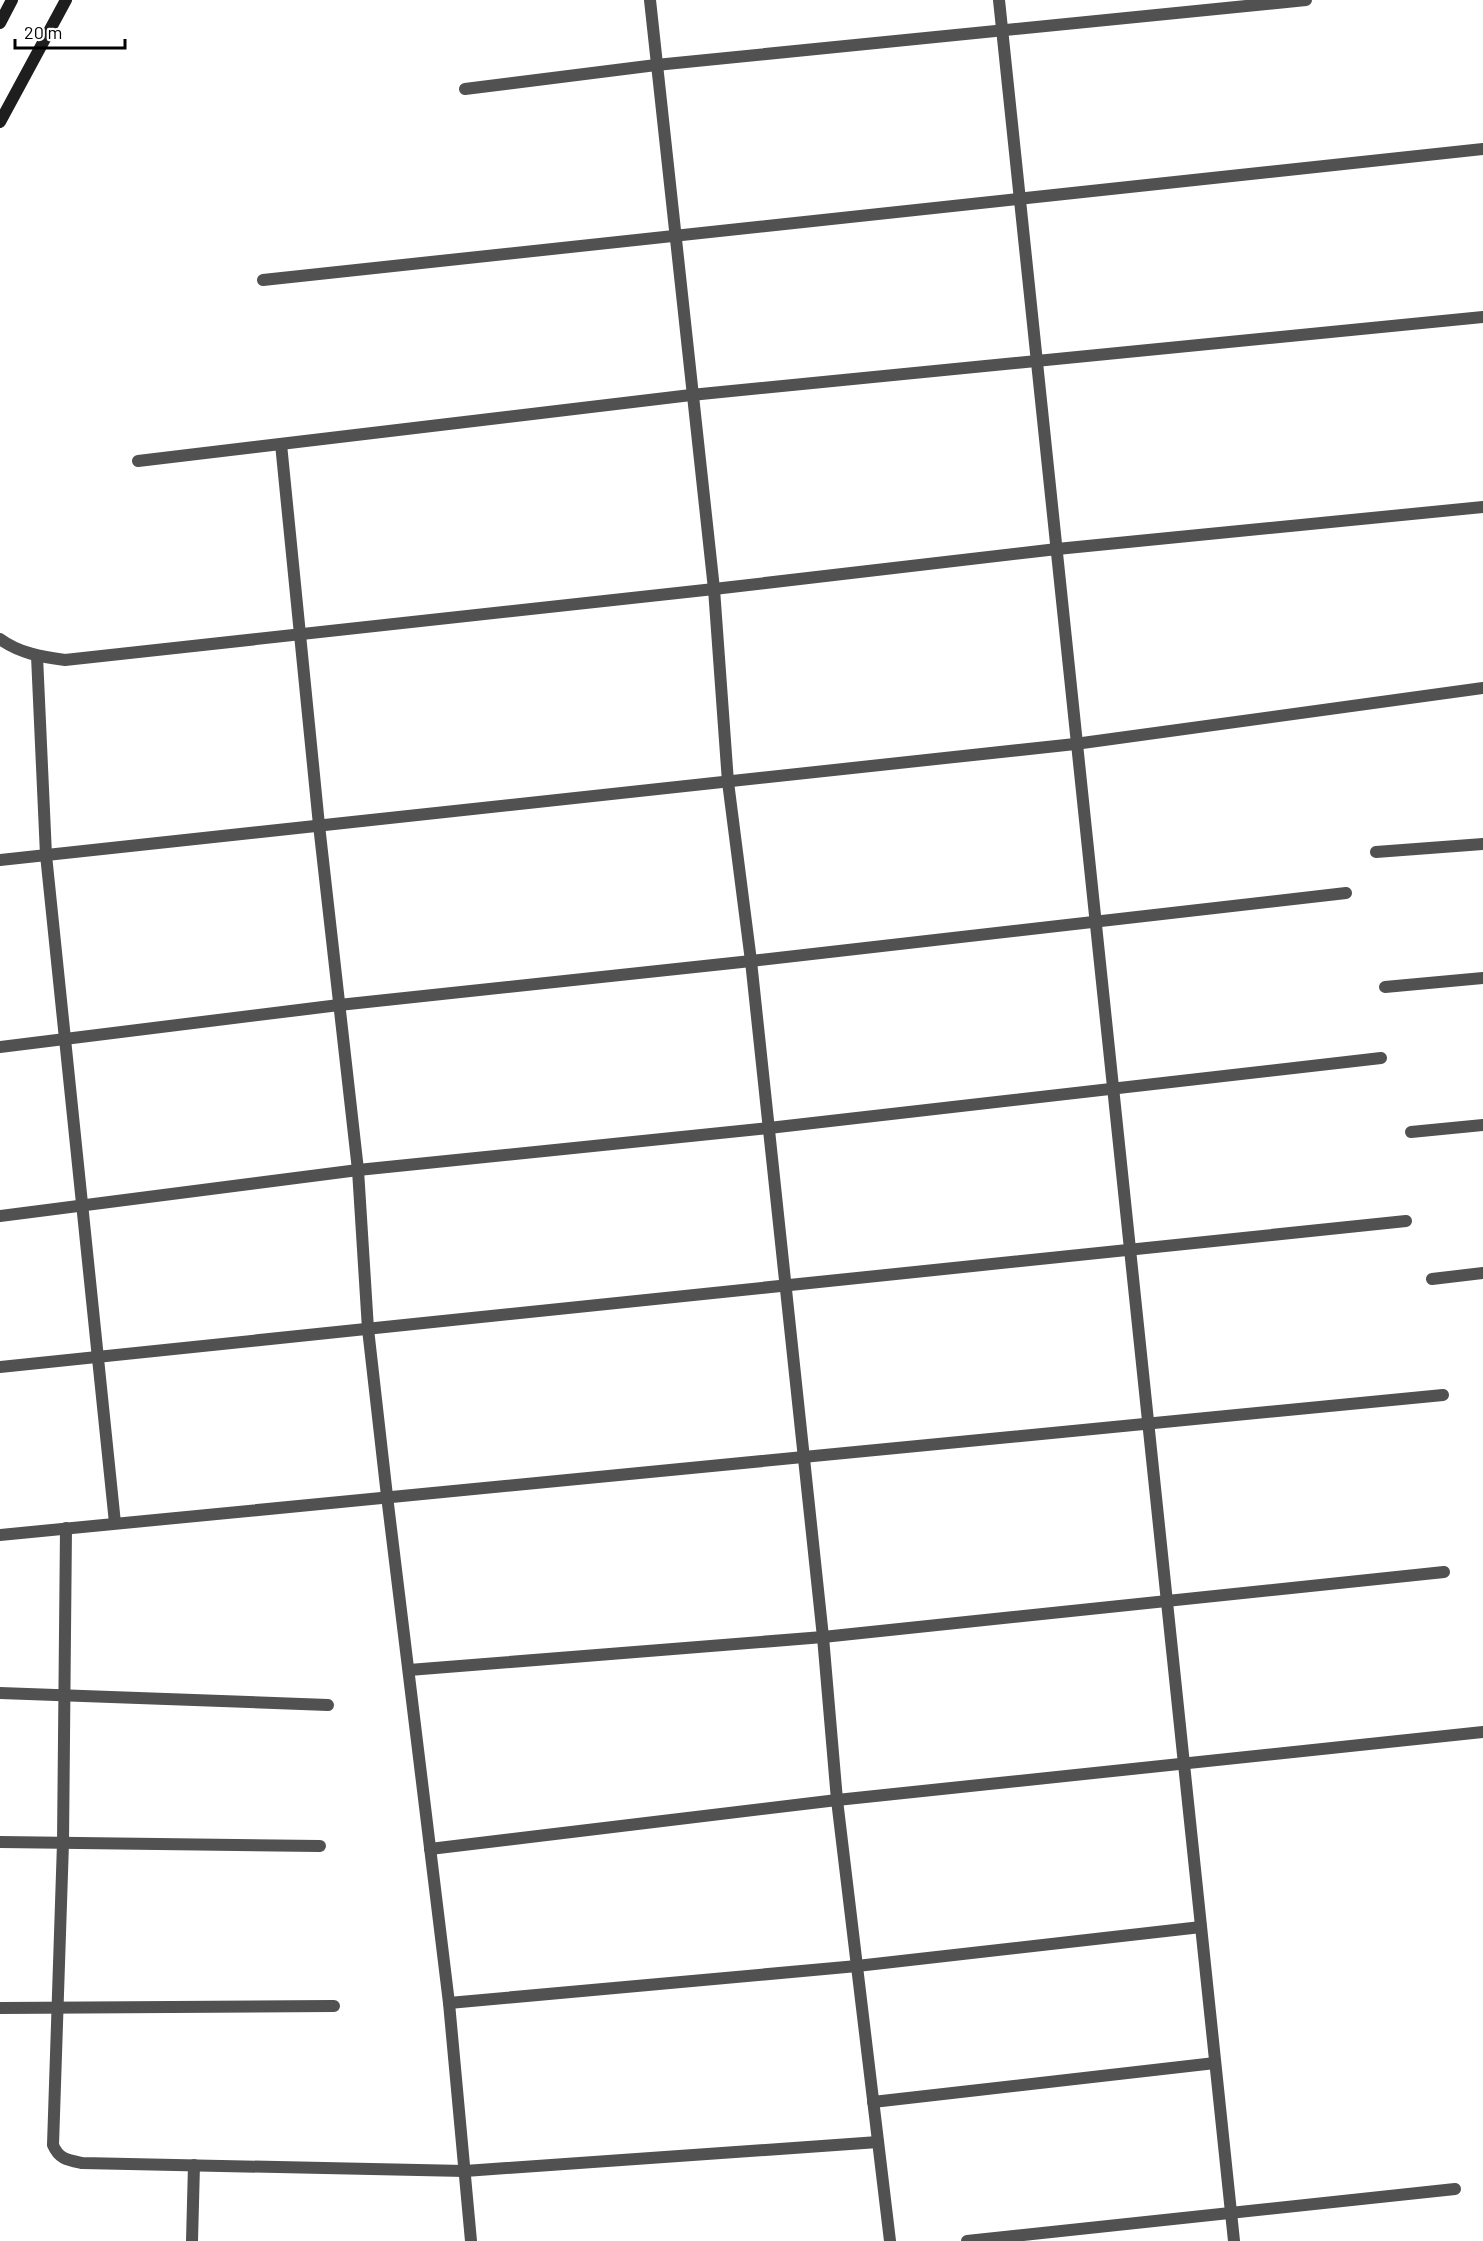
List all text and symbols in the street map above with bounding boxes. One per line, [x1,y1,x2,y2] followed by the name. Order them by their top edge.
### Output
[15,12,124,50] scale bar
[24,21,62,43] text: 20 m

